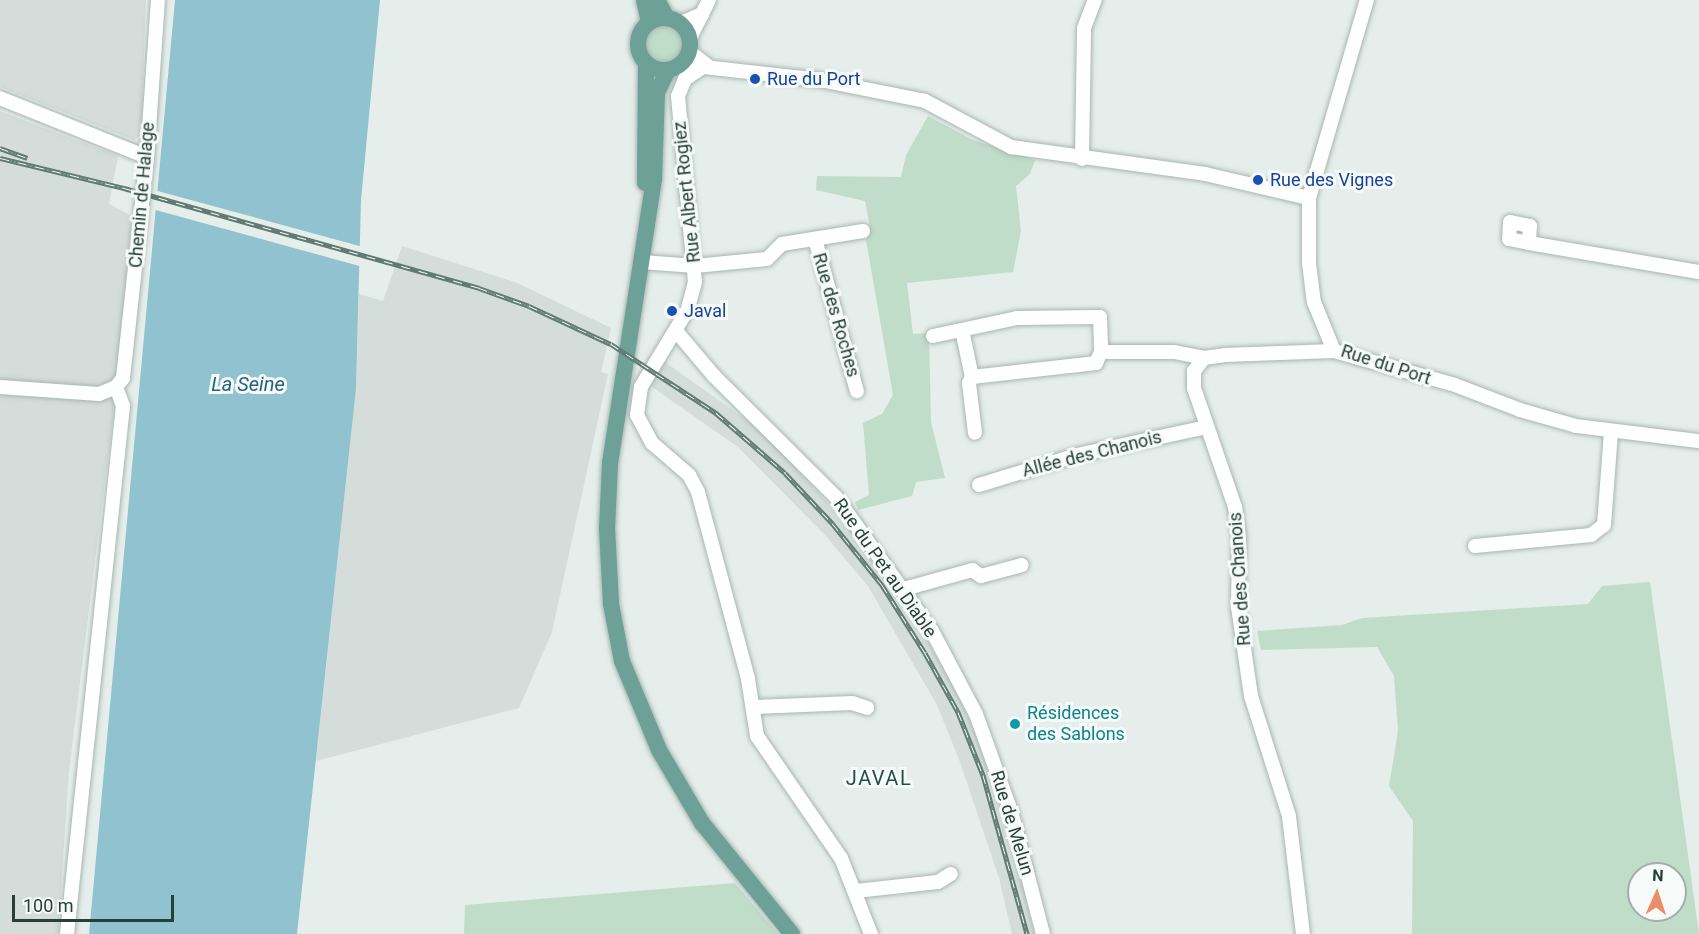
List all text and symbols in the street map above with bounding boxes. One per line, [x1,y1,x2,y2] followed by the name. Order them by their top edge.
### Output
[767,68,860,90] place label: Rue du Port
[748,72,762,86] marker: Rue du Port
[669,120,705,264] street label: Rue Albert Rogiez
[125,121,159,269] street label: Chemin de Halage
[1270,169,1393,191] place label: Rue des Vignes
[1251,173,1265,187] marker: Rue des Vignes
[808,251,864,379] street label: Rue des Roches
[684,300,726,322] place label: Javal
[665,304,679,318] marker: Javal
[1338,340,1434,390] street label: Rue du Port
[211,372,285,396] water label: La Seine
[1020,426,1164,482] street label: Allée des Chanois
[829,494,941,642] street label: Rue du Pet au Diable
[1225,512,1255,646] street label: Rue des Chanois
[1027,703,1125,746] place label: Résidences des Sablons
[1008,717,1022,731] marker: Résidences des Sablons
[846,766,912,790] district label: JAVAL
[986,768,1038,878] street label: Rue de Melun
[1627,862,1687,922] north arrow
[1652,866,1664,885] text: N
[15,883,177,921] scale bar
[23,895,74,916] text: 100 m

